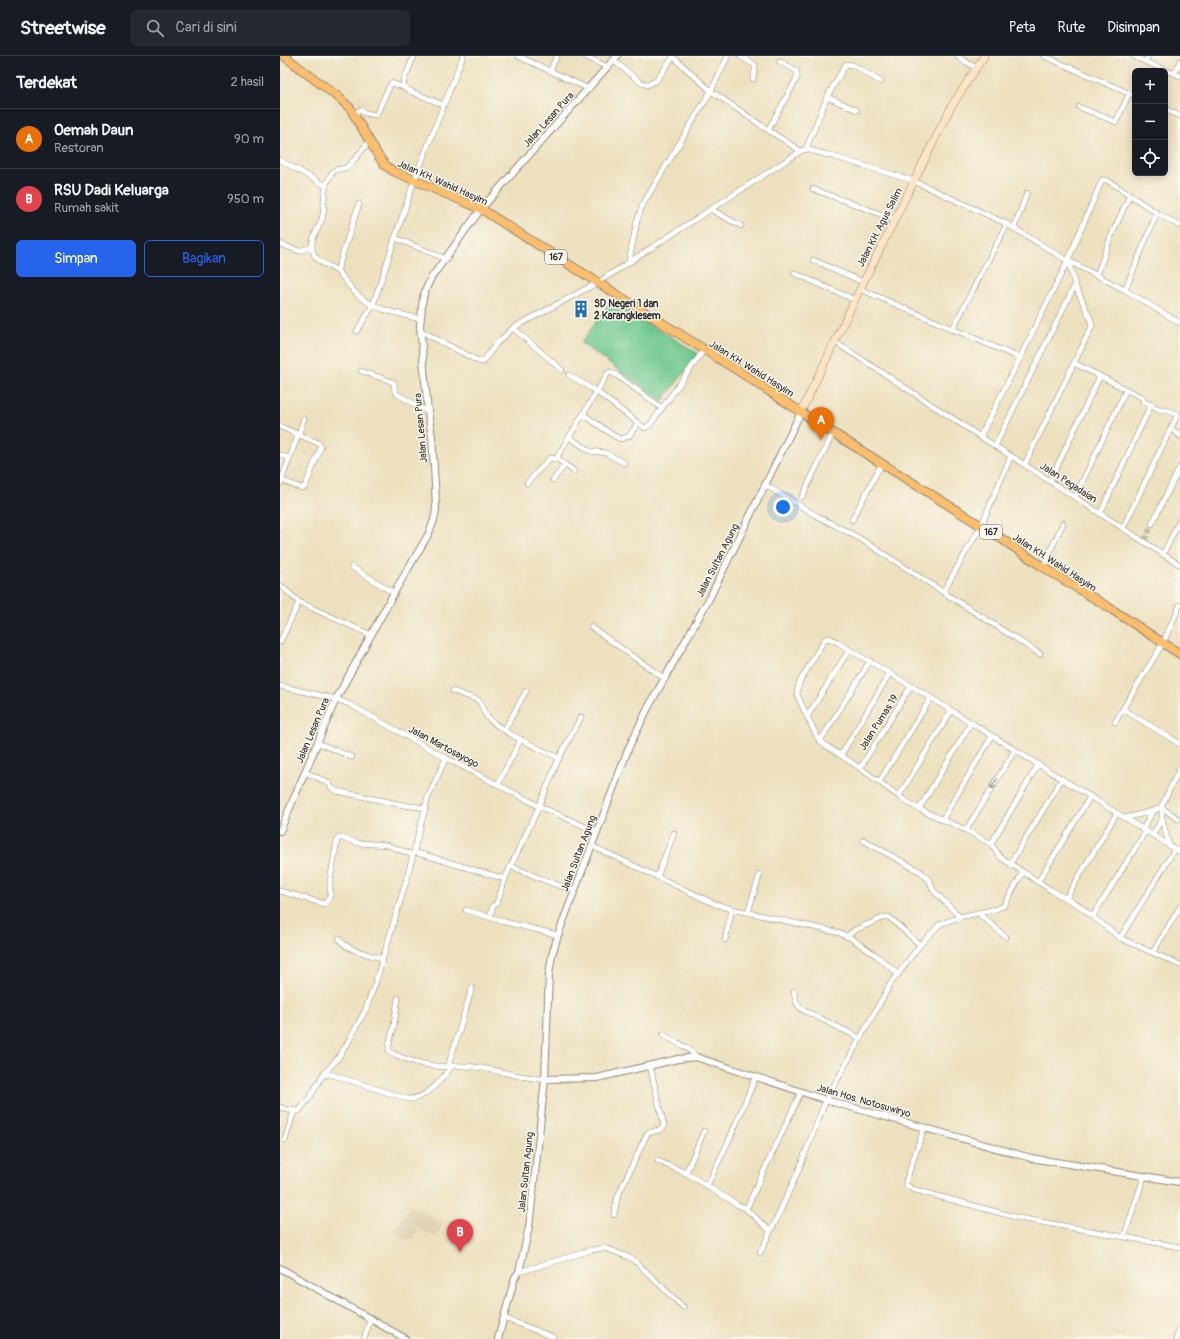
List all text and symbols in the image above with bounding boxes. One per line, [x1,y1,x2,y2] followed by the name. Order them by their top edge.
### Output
[130,10,410,46] search box
[20,16,106,40] text: Streetwise
[144,17,166,39] icon: search
[176,18,237,37] text: Cari di sini
[1009,19,1036,36] text: Peta
[1058,19,1085,36] text: Rute
[1107,19,1160,36] text: Disimpan
[1132,68,1168,176] map controls
[1132,68,1168,104] button: +
[16,72,77,93] text: Terdekat
[231,74,264,90] text: 2 hasil
[521,89,577,150] street label: Jalan Lesan Pura
[1132,104,1168,140] button: −
[54,121,133,140] text: Oemah Daun
[25,131,33,147] text: A
[234,131,264,147] text: 90 m
[54,140,104,156] text: Restoran
[1132,140,1168,176] button: locate
[396,158,490,208] street label: Jalan KH. Wahid Hasyim
[54,181,169,200] text: RSU Dadi Keluarga
[855,186,905,269] street label: Jalan KH. Agus Salim
[25,191,33,207] text: B
[227,191,264,207] text: 950 m
[54,200,119,216] text: Rumah sakit
[16,240,136,277] button: Simpan
[144,240,264,277] button: Bagikan
[545,250,567,264] road number: 167
[594,298,661,322] place label: SD Negeri 1 dan 2 Karangklesem
[571,299,591,319] building icon: SD Negeri 1 dan 2 Karangklesem
[707,338,796,400] street label: Jalan KH. Wahid Hasyim
[412,392,430,463] street label: Jalan Lesan Pura
[808,407,834,440] pin: A
[1038,460,1099,506] street label: Jalan Pegadaian
[773,497,793,517] your location
[694,522,742,599] street label: Jalan Sultan Agung
[980,525,1002,539] road number: 167
[1010,531,1099,594] street label: Jalan KH. Wahid Hasyim
[857,692,901,753] street label: Jalan Pumas 19
[294,696,332,765] street label: Jalan Lesan Pura
[406,723,481,771] street label: Jalan Martosayogo
[990,778,998,790] one-way arrow
[559,814,599,893] street label: Jalan Sultan Agung
[815,1082,913,1120] street label: Jalan Hos. Notosuwiryo
[516,1131,536,1213] street label: Jalan Sultan Agung
[447,1219,473,1252] pin: B

